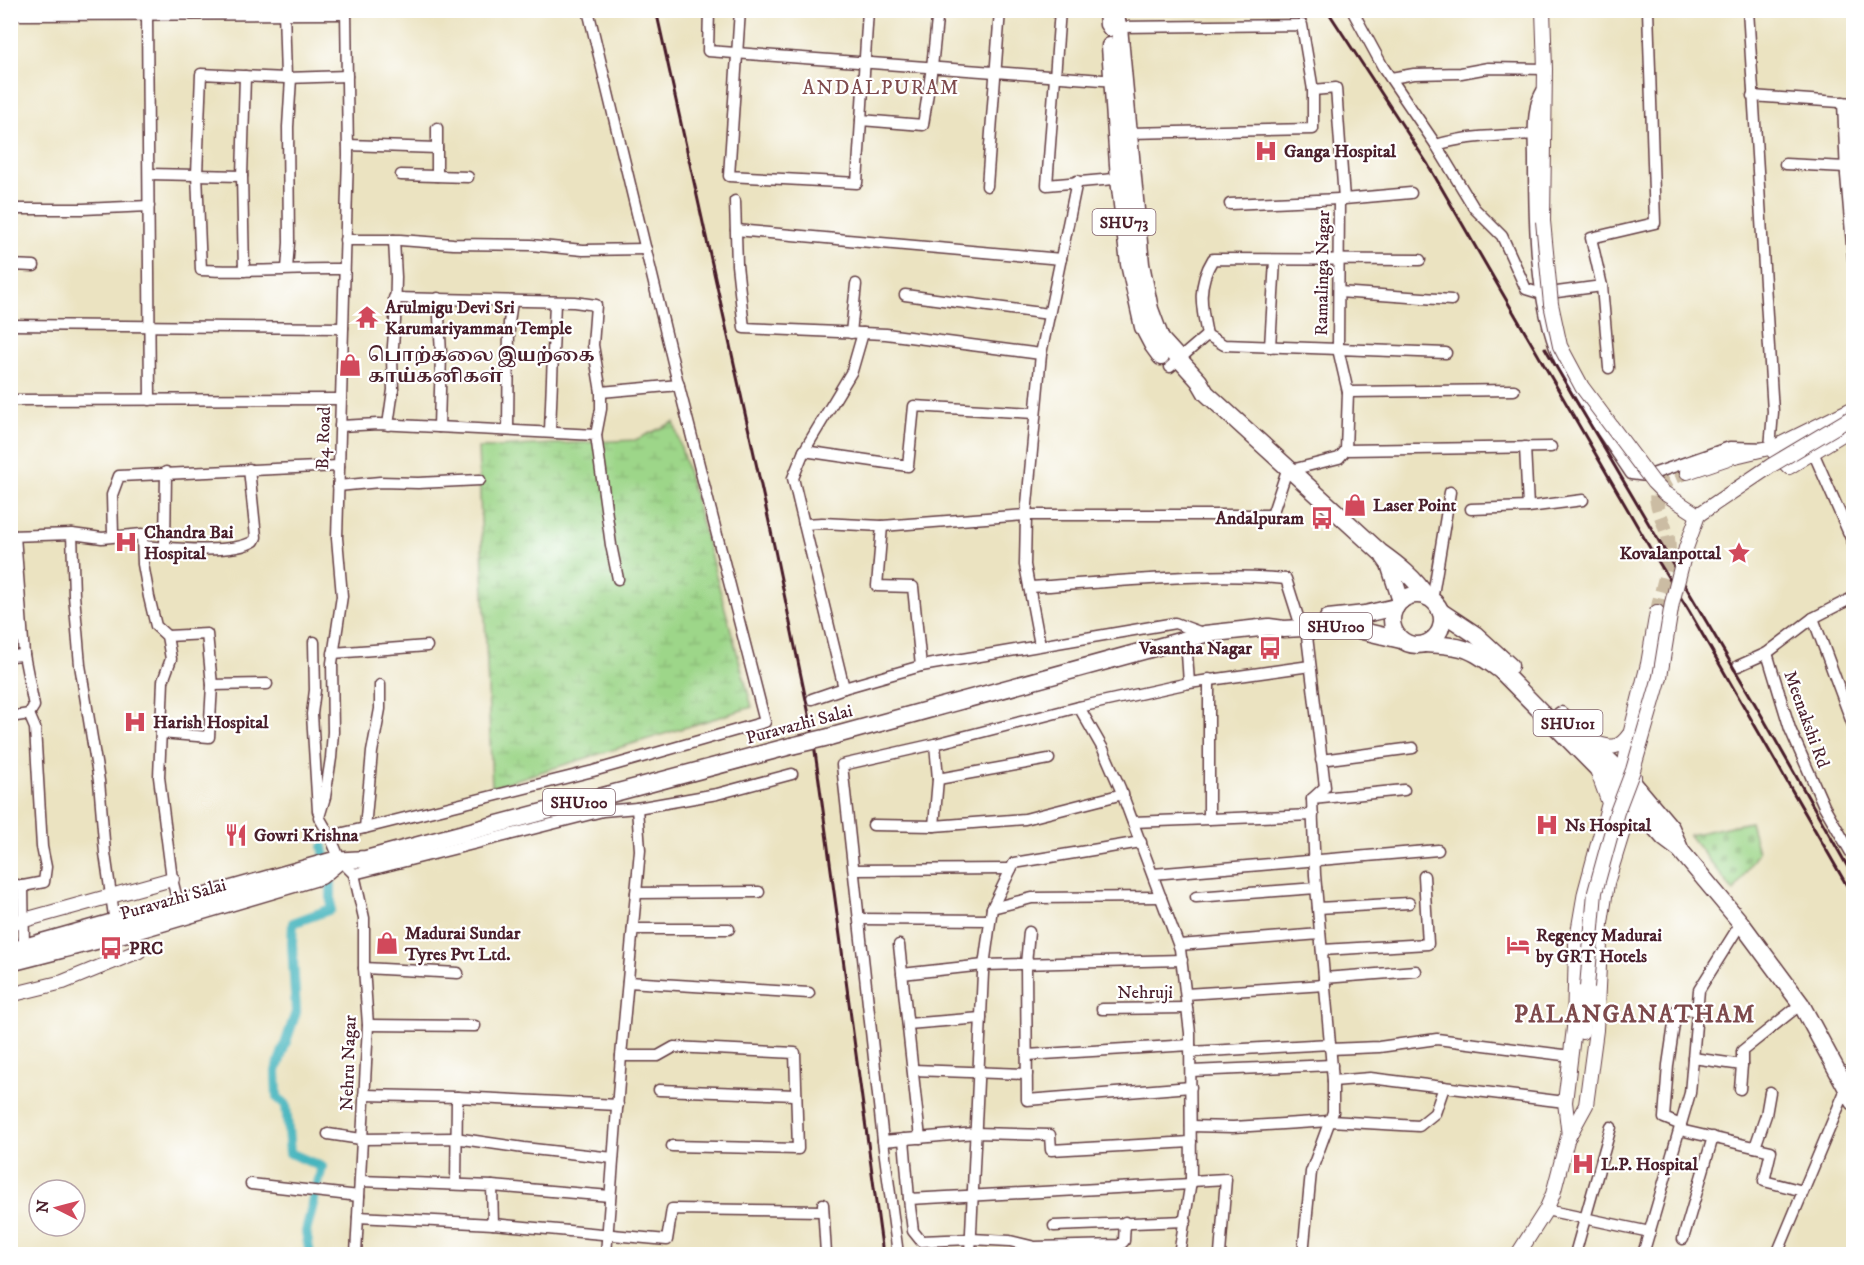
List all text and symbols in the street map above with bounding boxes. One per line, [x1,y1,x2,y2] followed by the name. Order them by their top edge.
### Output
[802,76,960,101] district label: ANDALPURAM
[1253,138,1279,164] hospital icon: Ganga Hospital
[1284,141,1397,163] place label: Ganga Hospital
[1092,209,1156,235] road number: SHU73
[1311,210,1335,336] street label: Ramalinga Nagar
[384,297,572,340] place label: Arulmigu Devi Sri Karumariyamman Temple
[354,304,380,330] temple icon: Arulmigu Devi Sri Karumariyamman Temple
[368,345,595,388] place label: பொற்கலை இயற்கை காய்கனிகள்
[337,352,363,378] shop icon: பொற்கலை இயற்கை காய்கனிகள்
[312,406,336,470] street label: B4 Road
[1342,492,1368,518] shop icon: Laser Point
[1373,495,1456,517] place label: Laser Point
[1309,505,1335,531] bus stop icon: Andalpuram
[1215,508,1304,530] place label: Andalpuram
[144,522,234,565] place label: Chandra Bai Hospital
[113,529,139,555] hospital icon: Chandra Bai Hospital
[1726,540,1752,566] place icon: Kovalanpottal
[1619,543,1722,565] place label: Kovalanpottal
[1300,613,1372,639] road number: SHU100
[1257,635,1283,661] bus stop icon: Vasantha Nagar
[1138,638,1252,660] place label: Vasantha Nagar
[1778,668,1834,771] street label: Meenakshi Rd
[744,700,855,750] street label: Puravazhi Salai
[122,709,148,735] hospital icon: Harish Hospital
[1534,710,1602,736] road number: SHU101
[153,712,269,734] place label: Harish Hospital
[543,789,615,815] road number: SHU100
[1534,812,1560,838] hospital icon: Ns Hospital
[1565,815,1652,837] place label: Ns Hospital
[223,822,249,848] restaurant icon: Gowri Krishna
[254,825,359,847] place label: Gowri Krishna
[118,874,229,926] street label: Puravazhi Salai
[404,923,521,966] place label: Madurai Sundar Tyres Pvt Ltd.
[1535,925,1662,968] place label: Regency Madurai by GRT Hotels
[374,930,400,956] shop icon: Madurai Sundar Tyres Pvt Ltd.
[1505,932,1531,958] hotel icon: Regency Madurai by GRT Hotels
[98,935,124,961] bus stop icon: PRC
[129,938,163,960] place label: PRC
[1117,982,1173,1004] street label: Nehruji
[1514,1000,1756,1030] district label: PALANGANATHAM
[336,1015,362,1111] street label: Nehru Nagar
[1570,1151,1596,1177] hospital icon: L.P. Hospital
[1601,1154,1698,1176] place label: L.P. Hospital
[27,1178,87,1238] north arrow
[32,1199,54,1214] text: N

